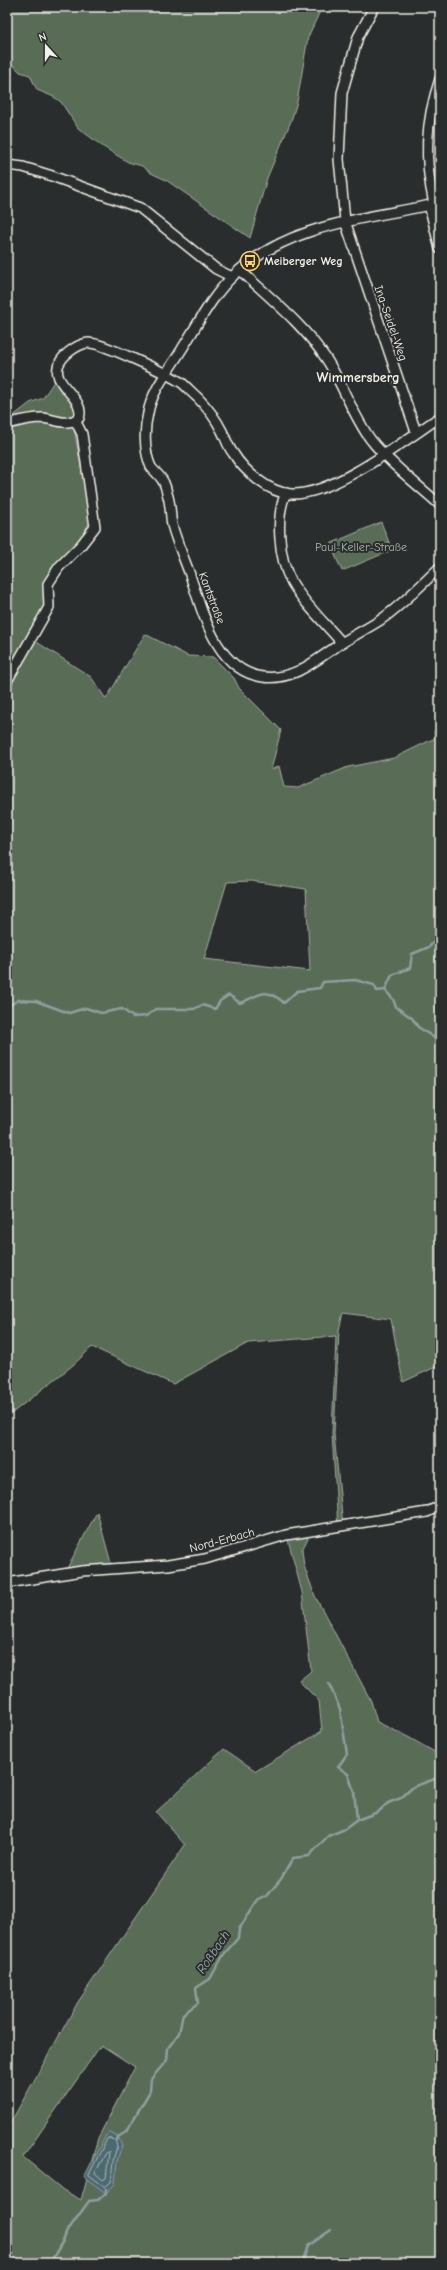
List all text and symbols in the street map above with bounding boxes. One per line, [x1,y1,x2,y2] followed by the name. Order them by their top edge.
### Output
[26,26,66,66] north arrow
[37,30,48,44] text: N
[239,250,261,272] bus stop icon: Meiberger Weg
[264,254,343,268] place label: Meiberger Weg
[371,283,411,363] street label: Ina-Seidel-Weg
[316,369,400,386] district label: Wimmersberg
[315,540,407,554] park label: Paul-Keller-Straße
[196,570,228,626] street label: Kantstraße
[188,1525,256,1555] street label: Nord-Erbach
[193,1928,233,1976] water label: Roßbach

